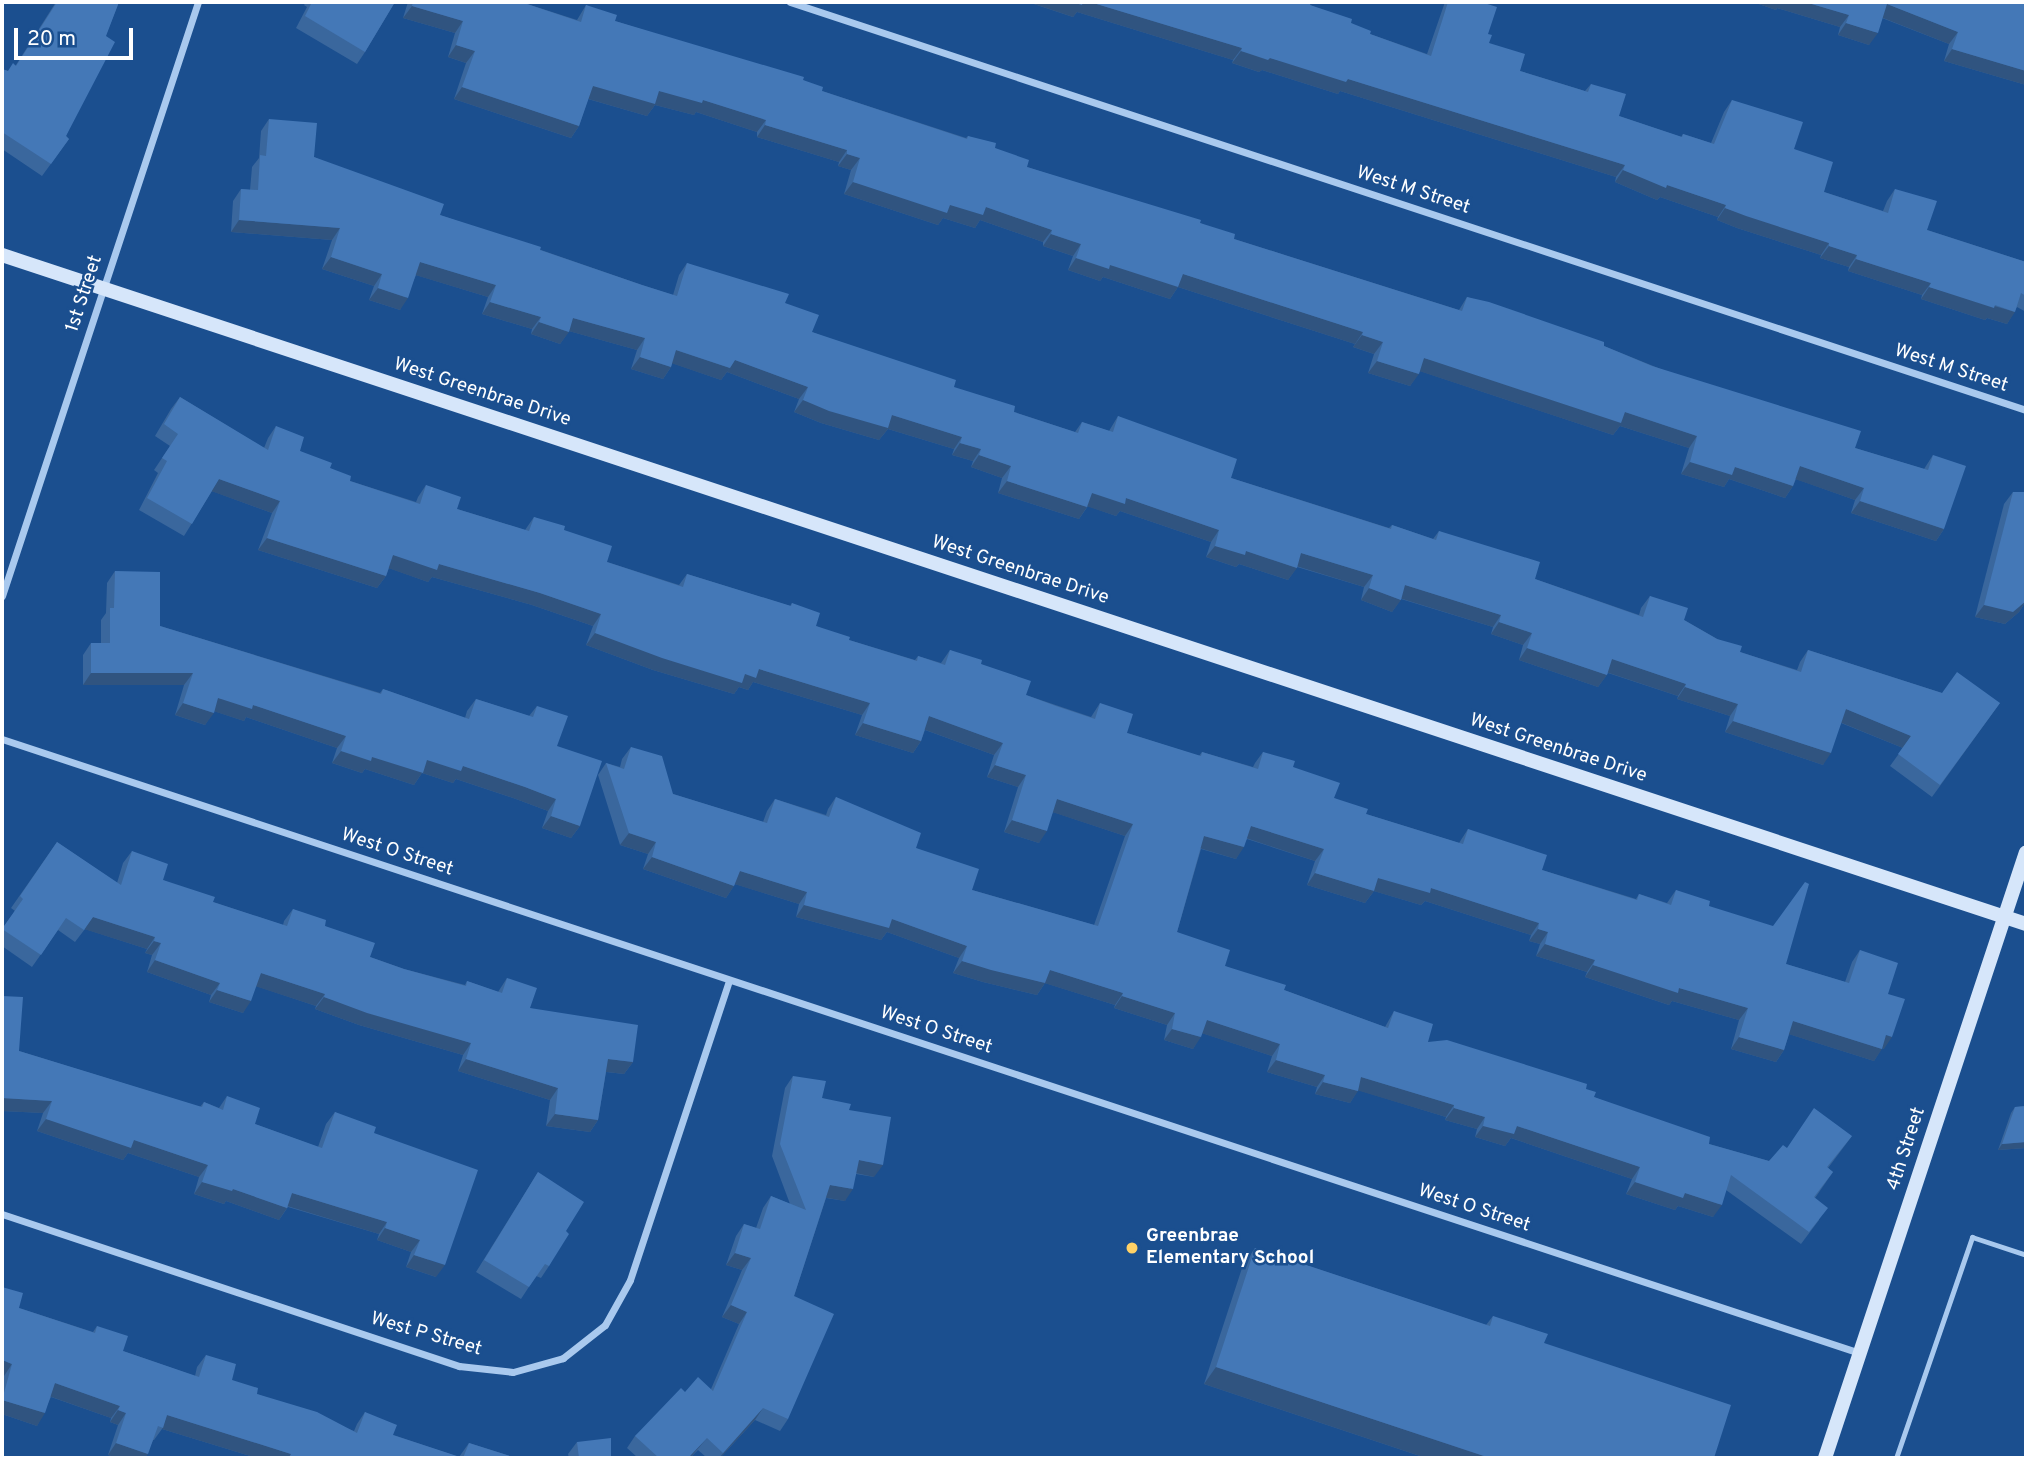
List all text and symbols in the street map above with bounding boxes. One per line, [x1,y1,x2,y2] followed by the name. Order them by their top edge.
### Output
[18,14,136,58] scale bar
[27,26,76,53] text: 20 m
[1353,162,1473,220] street label: West M Street
[62,253,108,335] street label: 1st Street
[1891,340,2011,398] street label: West M Street
[390,354,574,432] street label: West Greenbrae Drive
[928,532,1112,610] street label: West Greenbrae Drive
[1466,710,1650,788] street label: West Greenbrae Drive
[338,824,456,882] street label: West O Street
[877,1002,995,1060] street label: West O Street
[1883,1105,1931,1193] street label: 4th Street
[1415,1180,1533,1238] street label: West O Street
[1146,1226,1314,1270] place label: Greenbrae Elementary School
[1124,1240,1140,1256] marker: Greenbrae Elementary School
[368,1308,484,1362] street label: West P Street

